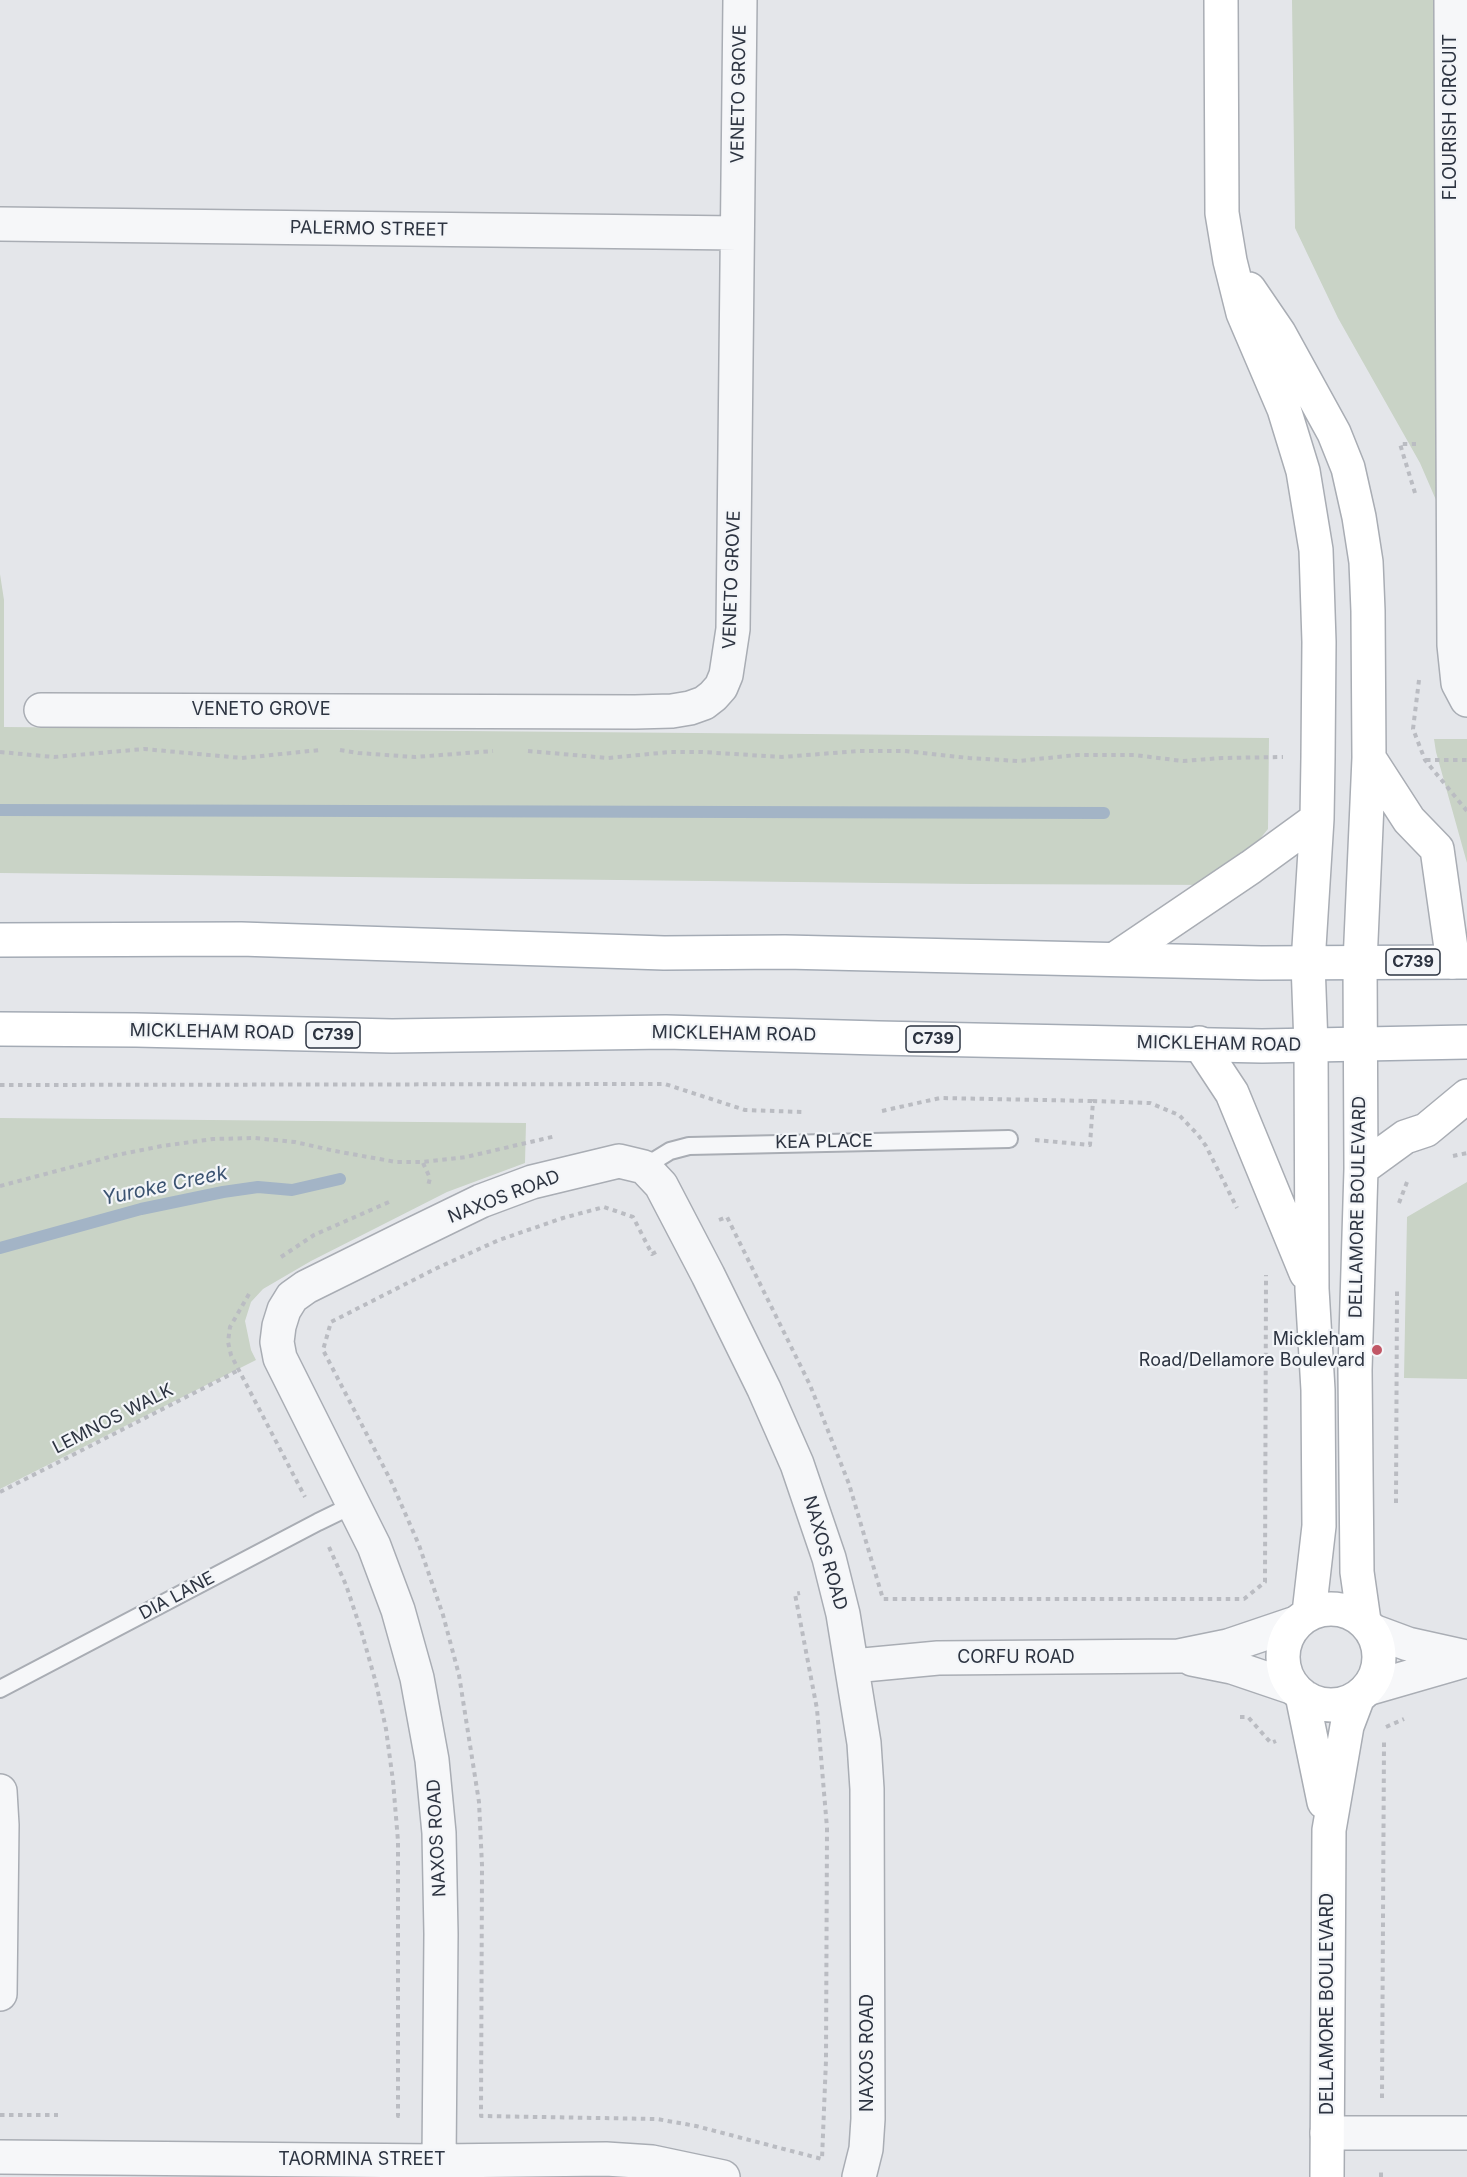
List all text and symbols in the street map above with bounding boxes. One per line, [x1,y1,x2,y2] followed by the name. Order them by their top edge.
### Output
[727,24,751,164] street label: VENETO GROVE
[1440,34,1462,200] street label: FLOURISH CIRCUIT
[290,217,448,241] street label: PALERMO STREET
[719,510,745,650] street label: VENETO GROVE
[192,699,330,721] street label: VENETO GROVE
[1386,949,1440,975] road number: C739
[130,1020,294,1044] street label: MICKLEHAM ROAD
[306,1022,360,1048] road number: C739
[652,1022,816,1046] street label: MICKLEHAM ROAD
[906,1026,960,1052] road number: C739
[1137,1032,1301,1056] street label: MICKLEHAM ROAD
[1345,1096,1371,1318] street label: DELLAMORE BOULEVARD
[775,1130,873,1154] street label: KEA PLACE
[100,1161,230,1211] water label: Yuroke Creek
[445,1166,563,1228] street label: NAXOS ROAD
[1139,1329,1365,1372] place label: Mickleham Road/Dellamore Boulevard
[1370,1343,1384,1357] marker: Mickleham Road/Dellamore Boulevard
[49,1379,177,1459] street label: LEMNOS WALK
[798,1493,852,1613] street label: NAXOS ROAD
[136,1567,218,1625] street label: DIA LANE
[957,1647,1075,1669] street label: CORFU ROAD
[423,1778,451,1898] street label: NAXOS ROAD
[1317,1893,1339,2115] street label: DELLAMORE BOULEVARD
[857,1994,879,2112] street label: NAXOS ROAD
[278,2149,446,2171] street label: TAORMINA STREET

